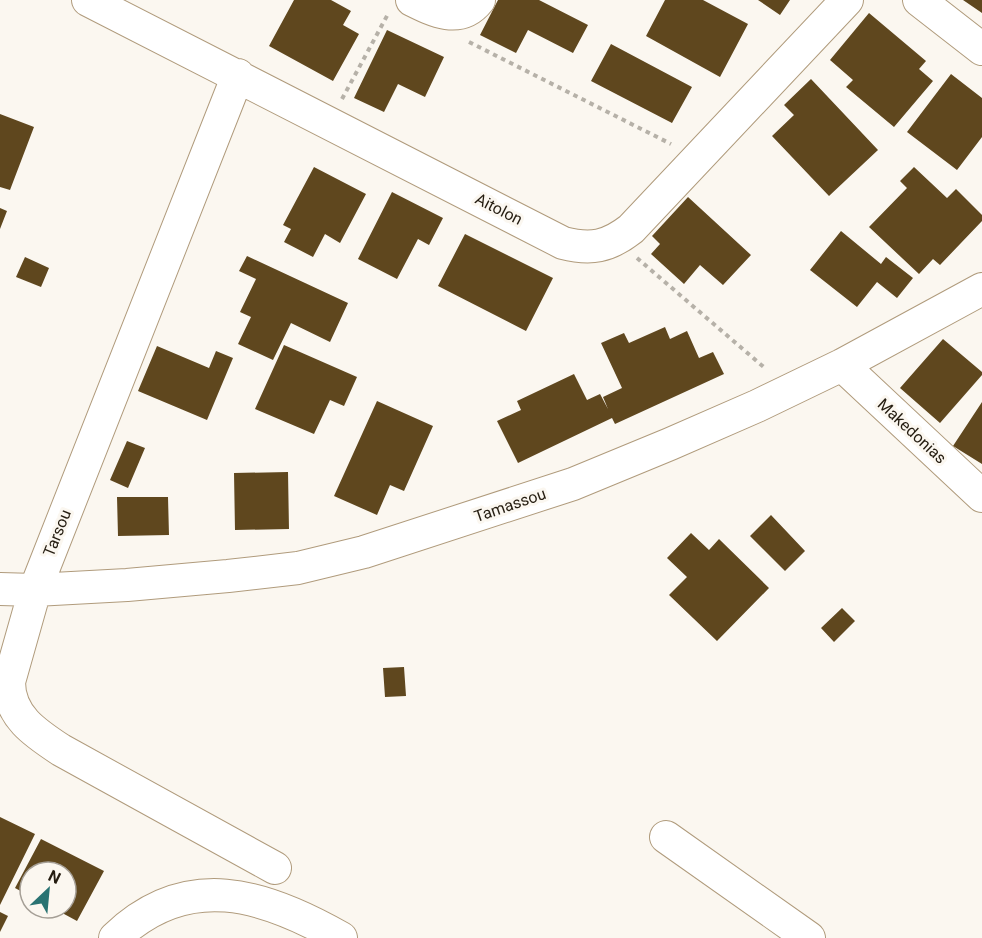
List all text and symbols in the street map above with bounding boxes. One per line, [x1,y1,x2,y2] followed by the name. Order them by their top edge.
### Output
[472,189,526,229] street label: Aitolon
[874,394,950,468] street label: Makedonias
[472,484,548,526] street label: Tamassou
[39,507,75,559] street label: Tarsou
[18,860,78,920] north arrow
[45,866,64,888] text: N

